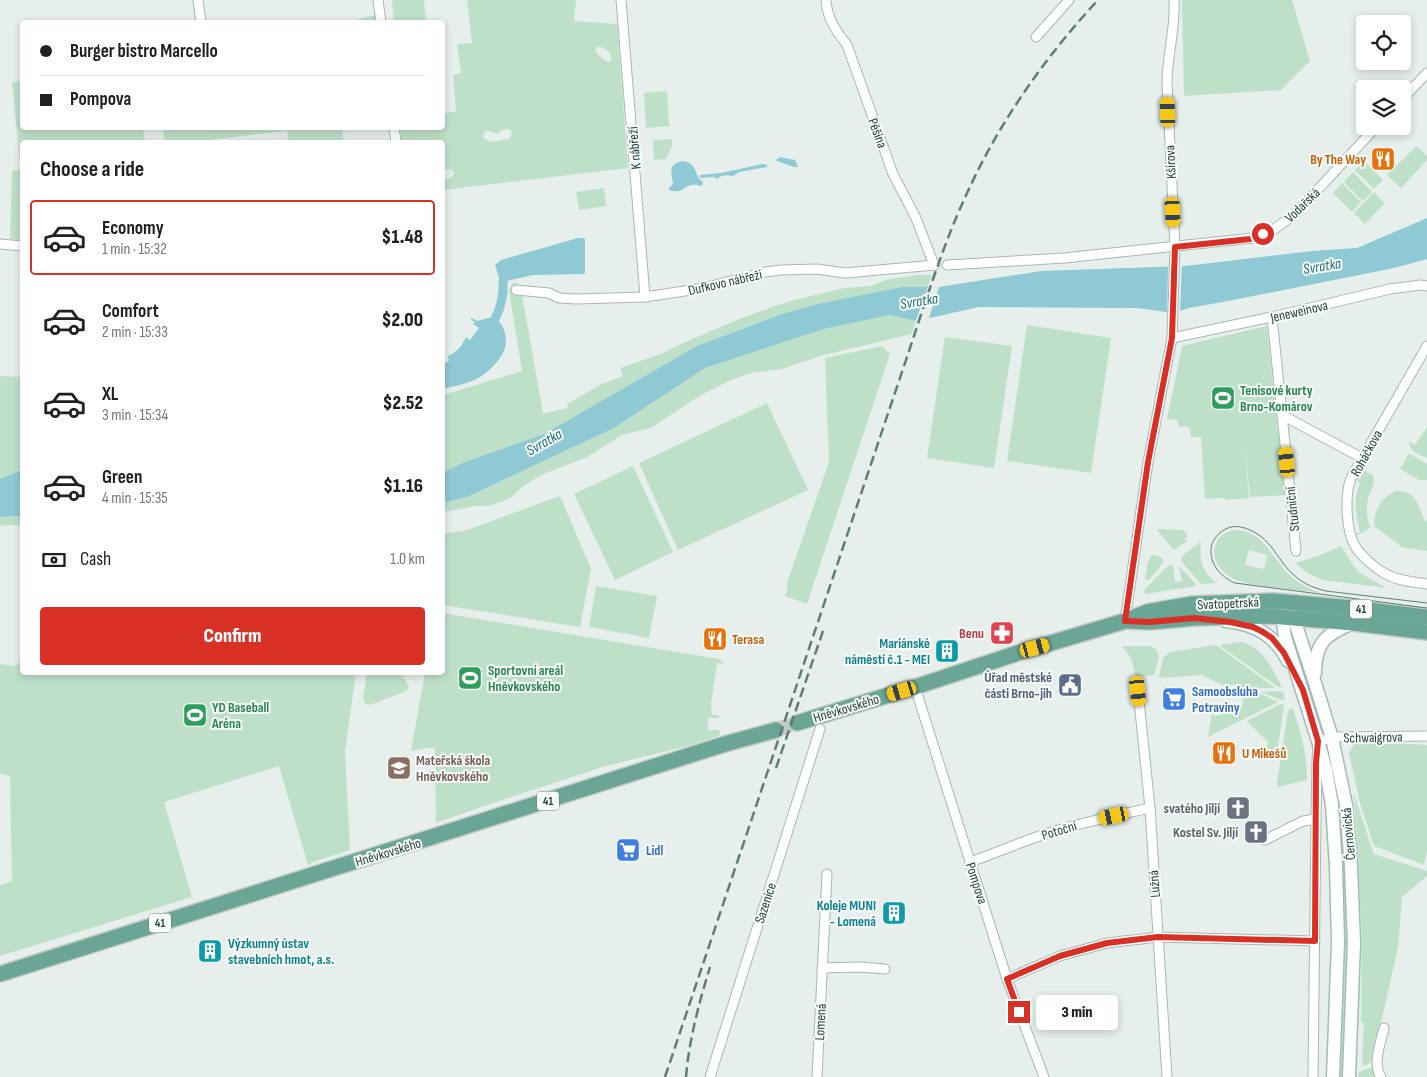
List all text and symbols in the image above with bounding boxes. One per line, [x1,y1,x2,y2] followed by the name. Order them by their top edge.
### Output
[1356,15,1411,135] map controls
[1356,15,1411,70] button: locate
[70,40,218,63] text: Burger bistro Marcello
[1356,80,1411,135] button: layers
[70,88,131,111] text: Pompova
[1159,97,1176,127] car
[864,116,891,150] street label: Pěšina
[624,125,645,170] street label: K nábřeží
[1161,145,1180,179] street label: Kšírova
[1370,146,1396,172] restaurant icon: By The Way
[1310,151,1366,168] place label: By The Way
[40,156,144,183] text: Choose a ride
[1281,184,1324,226] street label: Vodařská
[1164,197,1181,227] car
[42,215,87,260] icon: car
[102,217,164,240] text: Economy
[1252,223,1274,245] route start
[382,226,423,249] text: $1.48
[102,240,167,259] text: 1 min · 15:32
[1302,254,1342,279] water label: Svratka
[687,266,764,299] street label: Dufkovo nábřeží
[899,289,939,314] water label: Svratka
[1268,297,1329,327] street label: Jeneweinova
[42,298,87,343] icon: car
[102,300,159,323] text: Comfort
[382,309,423,332] text: $2.00
[102,323,168,342] text: 2 min · 15:33
[42,381,87,426] icon: car
[1240,382,1313,415] place label: Tenisové kurty Brno-Komárov
[102,383,118,406] text: XL
[1210,385,1236,411] sports icon: Tenisové kurty Brno-Komárov
[383,392,423,415] text: $2.52
[102,406,168,425] text: 3 min · 15:34
[523,425,565,460] water label: Svratka
[1347,427,1386,479] street label: Roháčkova
[1277,446,1296,478] car
[42,464,87,509] icon: car
[102,466,142,489] text: Green
[383,475,423,498] text: $1.16
[1282,485,1303,532] street label: Studniční
[102,489,168,508] text: 4 min · 15:35
[40,546,68,574] icon: cash
[80,548,111,571] text: Cash
[390,550,425,569] text: 1.0 km
[1197,593,1259,614] street label: Svatopetrská
[1350,600,1372,618] road number: 41
[40,607,425,665] button: Confirm
[989,620,1015,646] pharmacy icon: Benu
[959,625,984,642] place label: Benu
[702,626,728,652] restaurant icon: Terasa
[732,631,764,648] place label: Terasa
[845,635,930,668] place label: Mariánské náměstí č.1 - MEI
[1018,637,1051,659] car
[934,638,960,664] building icon: Mariánské náměstí č.1 - MEI
[488,662,563,695] place label: Sportovní areál Hněvkovského
[457,665,483,691] sports icon: Sportovní areál Hněvkovského
[984,669,1052,702] place label: Úřad městské části Brno-jih
[1057,672,1083,698] public building icon: Úřad městské části Brno-jih
[1128,675,1147,707] car
[885,679,918,703] car
[1192,683,1258,716] place label: Samoobsluha Potraviny
[1161,686,1187,712] supermarket icon: Samoobsluha Potraviny
[811,690,881,727] street label: Hněvkovského
[211,699,269,732] place label: YD Baseball Aréna
[182,702,208,728] sports icon: YD Baseball Aréna
[1343,728,1403,747] street label: Schwaigrova
[1211,740,1237,766] restaurant icon: U Mikešů
[1242,745,1286,762] place label: U Mikešů
[416,752,490,785] place label: Mateřská škola Hněvkovského
[386,755,412,781] school or university icon: Mateřská škola Hněvkovského
[537,791,559,810] road number: 41
[1225,795,1251,821] church icon: svatého Jiljí
[1164,800,1220,817] place label: svatého Jiljí
[1097,806,1130,826] car
[1338,807,1359,861] street label: Černovická
[1040,817,1079,844] street label: Potoční
[1243,819,1269,845] church icon: Kostel Sv. Jiljí
[1173,824,1238,841] place label: Kostel Sv. Jiljí
[353,834,423,871] street label: Hněvkovského
[615,837,641,863] supermarket icon: Lidl
[646,842,663,859] place label: Lidl
[962,860,991,906] street label: Pompova
[1145,870,1164,898] street label: Lužná
[751,881,780,926] street label: Sazenice
[817,897,876,930] place label: Koleje MUNI - Lomená
[881,900,907,926] building icon: Koleje MUNI - Lomená
[149,914,171,932] road number: 41
[228,935,334,968] place label: Výzkumný ústav stavebních hmot, a.s.
[197,938,223,964] building icon: Výzkumný ústav stavebních hmot, a.s.
[1036,994,1119,1030] callout: 3 min
[1008,1001,1030,1023] route end
[811,1003,830,1041] street label: Lomená
[1061,1003,1093,1022] text: 3 min

